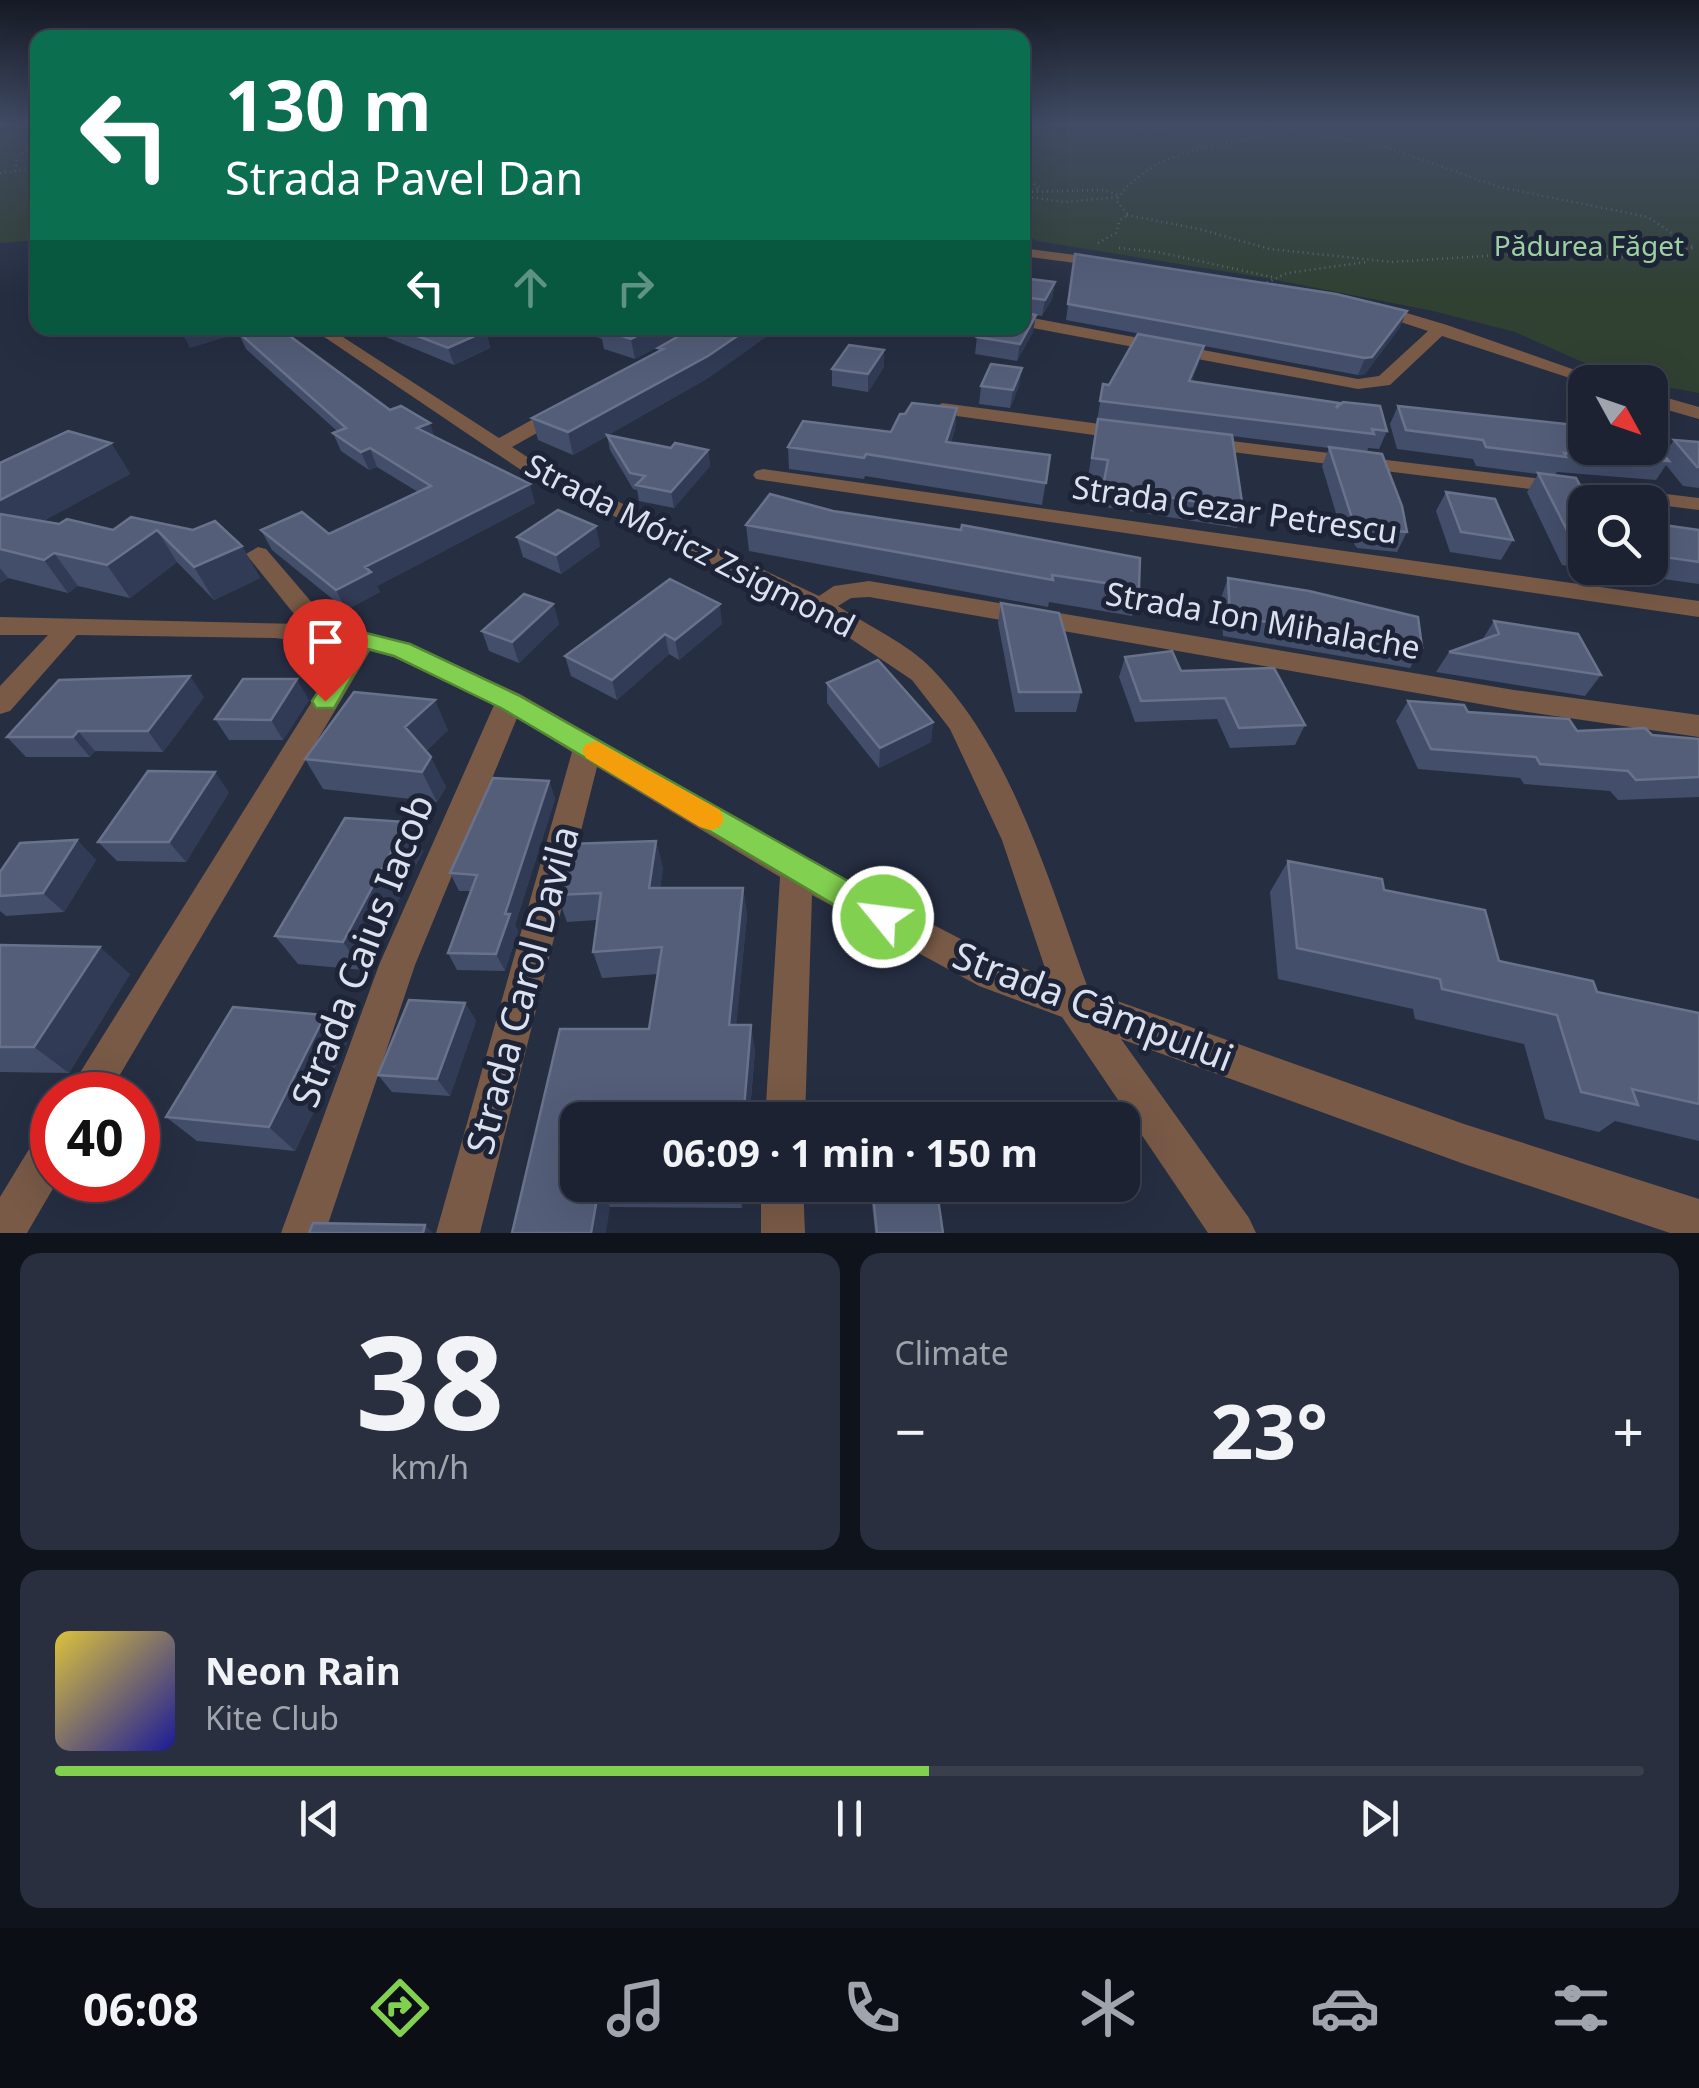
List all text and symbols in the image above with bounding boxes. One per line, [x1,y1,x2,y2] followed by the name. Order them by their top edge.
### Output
[225,56,432,152] text: 130 m
[60,70,190,200] icon: left
[225,147,583,208] text: Strada Pavel Dan
[1494,226,1684,264] park label: Pădurea Făget
[398,260,453,315] icon: left
[503,260,558,315] icon: ahead
[608,260,663,315] icon: right
[1568,365,1668,465] north arrow
[1568,365,1668,585] map controls
[519,443,863,647] street label: Strada Móricz Zsigmond
[1070,464,1401,553] street label: Strada Cezar Petrescu
[1568,485,1668,585] button: search
[1103,571,1424,668] street label: Strada Ion Mihalache
[283,599,368,702] pin
[298,614,353,669] icon: arrive
[278,787,445,1114] street label: Strada Caius Iacob
[452,820,590,1159] street label: Strada Carol Davila
[831,865,935,969] position arrow
[946,928,1241,1082] street label: Strada Câmpului
[30,1072,160,1202] speed limit sign: 40
[662,1126,1038,1178] text: 06:09 · 1 min · 150 m
[355,1291,504,1468] text: 38
[895,1331,1009,1374] text: Climate
[1210,1379,1328,1481] text: 23°
[895,1393,926,1468] text: −
[1613,1393,1644,1468] text: +
[390,1445,469,1488] text: km/h
[205,1644,401,1696] text: Neon Rain
[205,1696,339,1739] text: Kite Club
[292,1791,347,1846] icon: previous
[822,1791,877,1846] icon: pause
[1352,1791,1407,1846] icon: next
[365,1973,435,2043] icon: directions
[601,1973,671,2043] icon: music
[837,1973,907,2043] icon: phone
[1073,1973,1143,2043] icon: climate
[1310,1973,1380,2043] icon: car
[1546,1973,1616,2043] icon: filters
[83,1978,199,2039] text: 06:08

